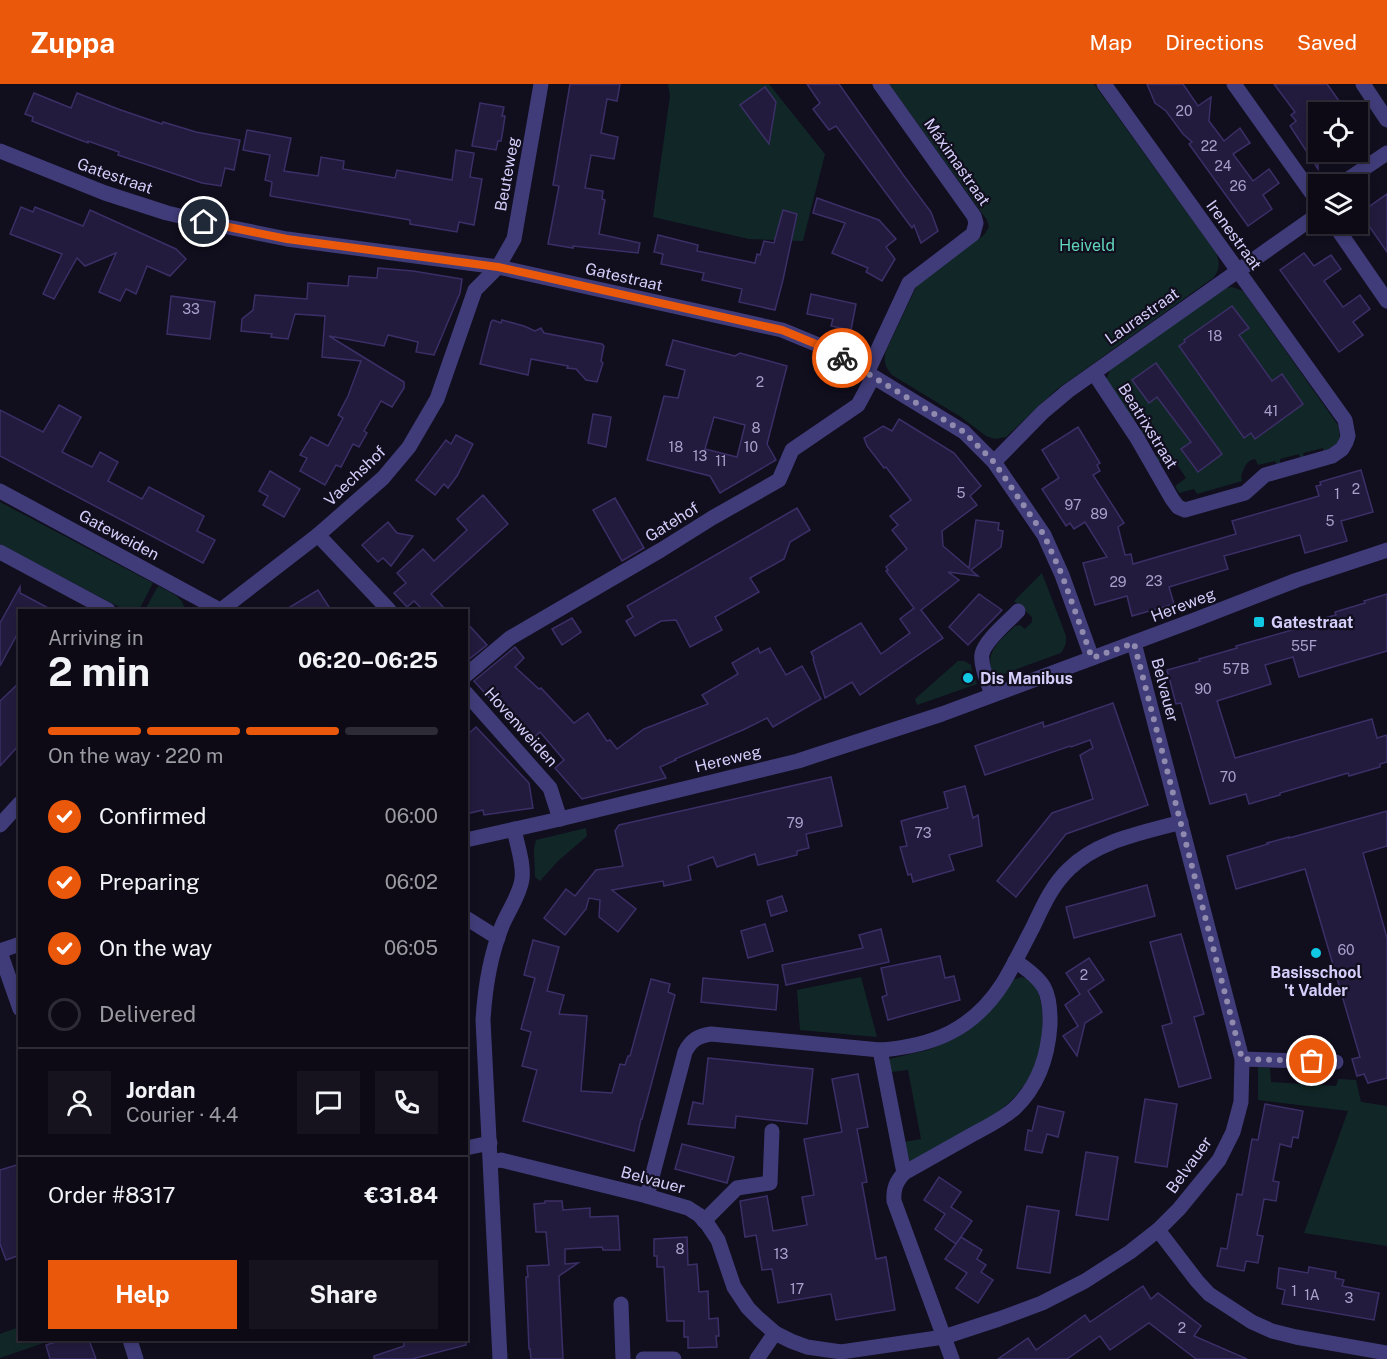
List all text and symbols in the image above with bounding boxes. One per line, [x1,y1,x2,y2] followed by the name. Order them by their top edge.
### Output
[30,26,115,59] text: Zuppa
[1090,30,1132,55] text: Map
[1165,30,1264,55] text: Directions
[1297,30,1357,55] text: Saved
[1308,102,1368,234] map controls
[1308,102,1368,162] button: locate
[1176,103,1192,119] house number: 20
[920,115,994,209] street label: Máximastraat
[491,135,523,213] street label: Beuteweg
[1201,138,1217,154] house number: 22
[75,154,155,198] street label: Gatestraat
[1214,158,1232,174] house number: 24
[1308,174,1368,234] button: layers
[1229,178,1247,194] house number: 26
[178,196,229,247] pin
[1202,196,1266,274] street label: Irenestraat
[187,205,220,238] icon: home
[1059,236,1115,255] park label: Heiveld
[583,259,665,295] street label: Gatestraat
[1101,284,1183,348] street label: Laurastraat
[182,301,200,317] house number: 33
[812,328,872,388] courier
[1208,328,1222,344] house number: 18
[826,342,859,375] icon: bike
[756,374,764,390] house number: 2
[1114,380,1182,472] street label: Beatrixstraat
[1264,403,1278,419] house number: 41
[751,420,761,436] house number: 8
[669,439,683,455] house number: 18
[744,439,758,455] house number: 10
[320,442,390,510] street label: Vaechshof
[693,448,707,464] house number: 13
[715,453,727,469] house number: 11
[1352,481,1360,497] house number: 2
[957,485,966,501] house number: 5
[1334,486,1340,502] house number: 1
[1065,497,1081,513] house number: 97
[642,498,702,546] street label: Gatehof
[76,506,162,564] street label: Gateweiden
[1090,506,1108,522] house number: 89
[1326,513,1335,529] house number: 5
[1145,573,1163,589] house number: 23
[1109,574,1127,590] house number: 29
[1148,584,1218,626] street label: Hereweg
[1271,613,1354,632] place label: Gatestraat
[1252,615,1266,629] marker: Gatestraat
[48,626,143,650] text: Arriving in
[1291,638,1317,654] house number: 55F
[298,647,438,673] text: 06:20–06:25
[48,649,150,695] text: 2 min
[1147,656,1183,724] street label: Belvauer
[1223,661,1249,677] house number: 57B
[980,669,1073,688] place label: Dis Manibus
[961,671,975,685] marker: Dis Manibus
[1194,681,1212,697] house number: 90
[480,683,562,771] street label: Hovenweiden
[693,742,763,776] street label: Hereweg
[48,744,223,768] text: On the way · 220 m
[1220,769,1236,785] house number: 70
[48,800,81,833] icon: check
[99,803,206,829] text: Confirmed
[385,804,438,828] text: 06:00
[787,815,804,831] house number: 79
[915,825,932,841] house number: 73
[48,866,81,899] icon: check
[99,869,200,895] text: Preparing
[385,870,438,894] text: 06:02
[48,932,81,965] icon: check
[99,935,212,961] text: On the way
[384,936,438,960] text: 06:05
[1337,942,1355,958] house number: 60
[1309,946,1323,960] marker: Basisschool 't Valder
[1270,963,1362,1000] place label: Basisschool 't Valder
[1080,967,1088,983] house number: 2
[99,1001,196,1027] text: Delivered
[1286,1035,1337,1086] pin
[1295,1044,1328,1077] icon: bag
[48,1071,111,1134] button: person
[297,1071,360,1134] button: chat
[375,1071,438,1134] button: phone
[126,1077,195,1103] text: Jordan
[126,1103,238,1127] text: Courier · 4.4
[1162,1133,1216,1197] street label: Belvauer
[619,1162,687,1198] street label: Belvauer
[48,1182,175,1208] text: Order #8317
[365,1182,438,1208] text: €31.84
[675,1241,685,1257] house number: 8
[774,1246,788,1262] house number: 13
[48,1260,237,1329] button: Help
[249,1260,438,1329] button: Share
[790,1281,804,1297] house number: 17
[1291,1283,1297,1299] house number: 1
[1304,1287,1320,1303] house number: 1A
[1345,1290,1354,1306] house number: 3
[1178,1320,1186,1336] house number: 2

